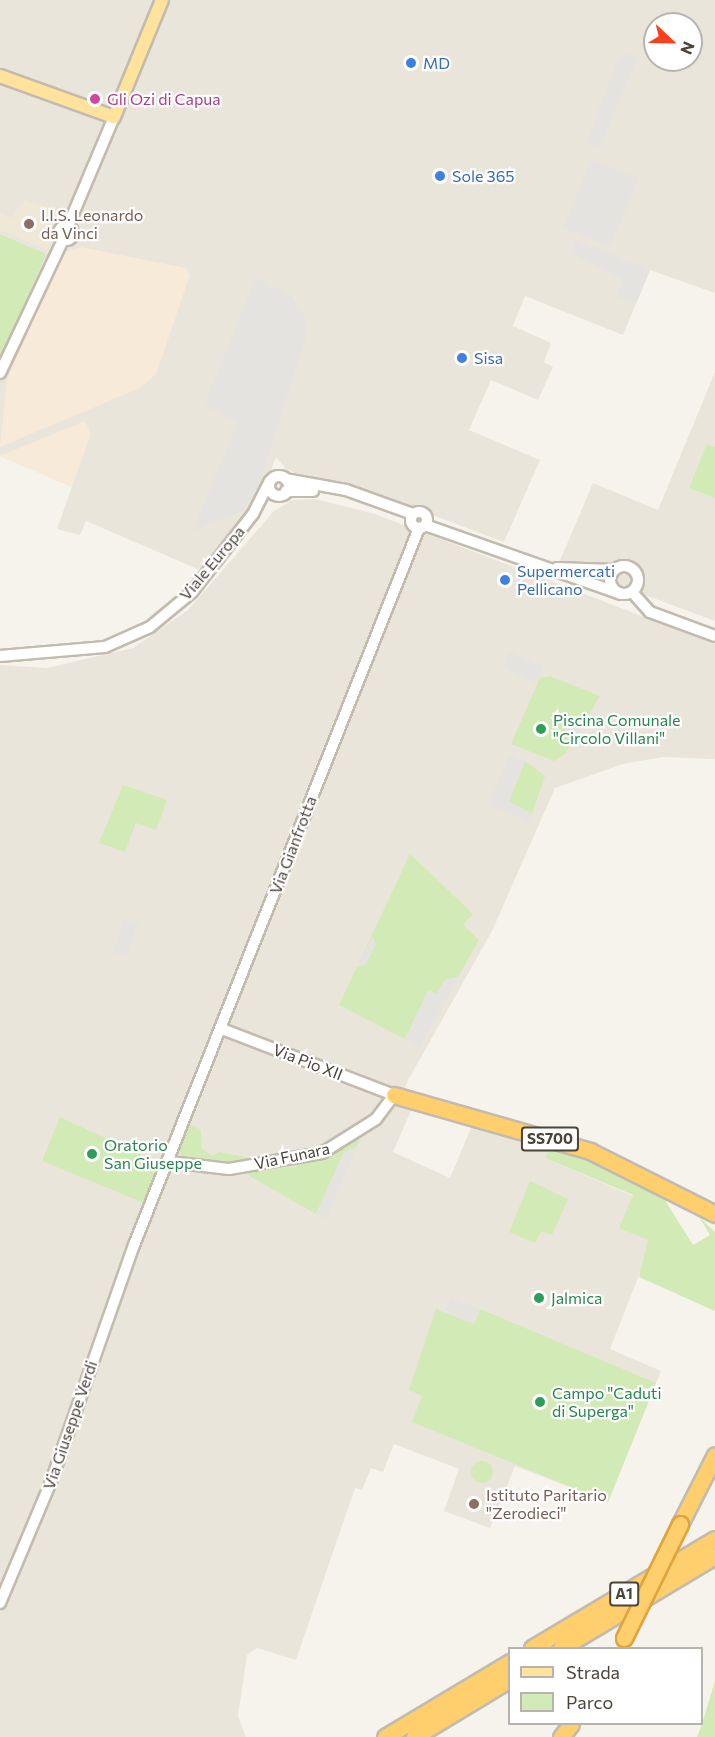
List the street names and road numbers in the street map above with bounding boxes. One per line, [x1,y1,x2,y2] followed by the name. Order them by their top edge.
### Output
[175,522,249,604] street label: Viale Europa
[266,793,320,897] street label: Via Gianfrotta
[270,1040,346,1084] street label: Via Pio XII
[520,1127,580,1151] road number: SS700
[253,1139,331,1173] street label: Via Funara
[39,1358,101,1492] street label: Via Giuseppe Verdi
[609,1582,639,1606] road number: A1

